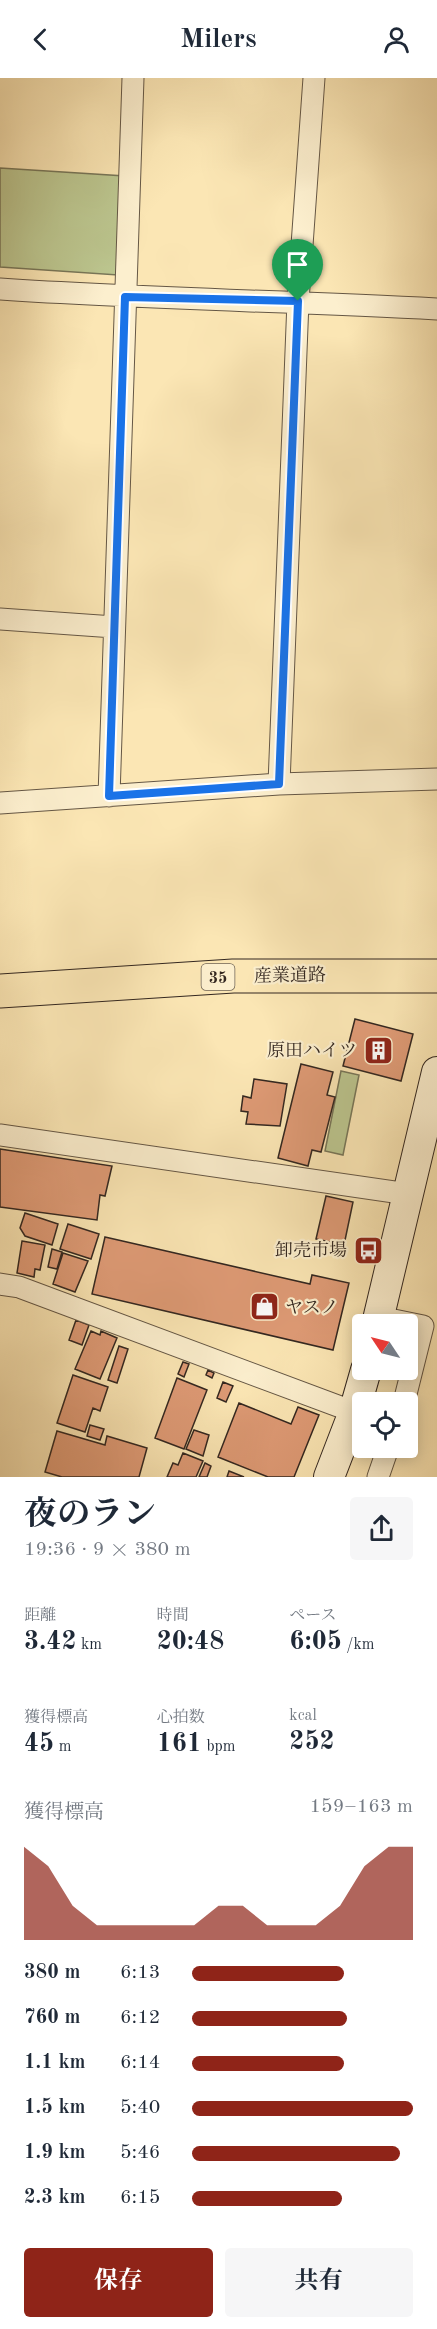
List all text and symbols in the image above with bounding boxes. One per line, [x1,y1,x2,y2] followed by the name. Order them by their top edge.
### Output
[24,23,57,56] icon: back
[380,23,413,56] icon: person
[180,26,257,53] text: Milers
[272,239,323,301] pin
[281,248,314,281] icon: arrive
[202,964,234,990] road number: 35
[254,964,326,986] street label: 産業道路
[362,1034,394,1066] building icon: 原田ハイツ
[267,1041,357,1060] place label: 原田ハイツ
[352,1234,384,1266] bus stop icon: 卸売市場
[275,1240,347,1260] place label: 卸売市場
[248,1291,280,1323] shop icon: ヤスノ
[285,1299,339,1317] place label: ヤスノ
[352,1314,418,1380] north arrow
[352,1314,418,1458] map controls
[352,1392,418,1458] button: locate
[350,1497,413,1560] button: share
[24,1499,156,1532] text: 夜のラン
[24,1540,191,1560] text: 19:36 · 9 × 380 m
[24,1608,56,1624] text: 距離
[157,1608,189,1624] text: 時間
[289,1608,337,1624] text: ペース
[24,1629,77,1655] text: 3.42
[157,1629,224,1655] text: 20:48
[289,1629,342,1655] text: 6:05
[77,1637,102,1653] text: km
[342,1637,375,1653] text: /km
[289,1708,317,1724] text: kcal
[24,1710,88,1726] text: 獲得標高
[157,1710,205,1726] text: 心拍数
[289,1729,335,1755] text: 252
[24,1731,54,1757] text: 45
[157,1731,202,1757] text: 161
[54,1739,71,1755] text: m
[202,1739,236,1755] text: bpm
[310,1797,413,1817] text: 159–163 m
[24,1803,104,1823] text: 獲得標高
[24,1963,80,1983] text: 380 m
[120,1963,160,1983] text: 6:13
[24,2008,80,2028] text: 760 m
[120,2008,160,2028] text: 6:12
[24,2053,86,2073] text: 1.1 km
[120,2053,160,2073] text: 6:14
[24,2098,86,2118] text: 1.5 km
[120,2098,160,2118] text: 5:40
[24,2143,86,2163] text: 1.9 km
[120,2143,160,2163] text: 5:46
[24,2188,86,2208] text: 2.3 km
[120,2188,160,2208] text: 6:15
[24,2248,213,2317] button: 保存
[225,2248,413,2317] button: 共有

